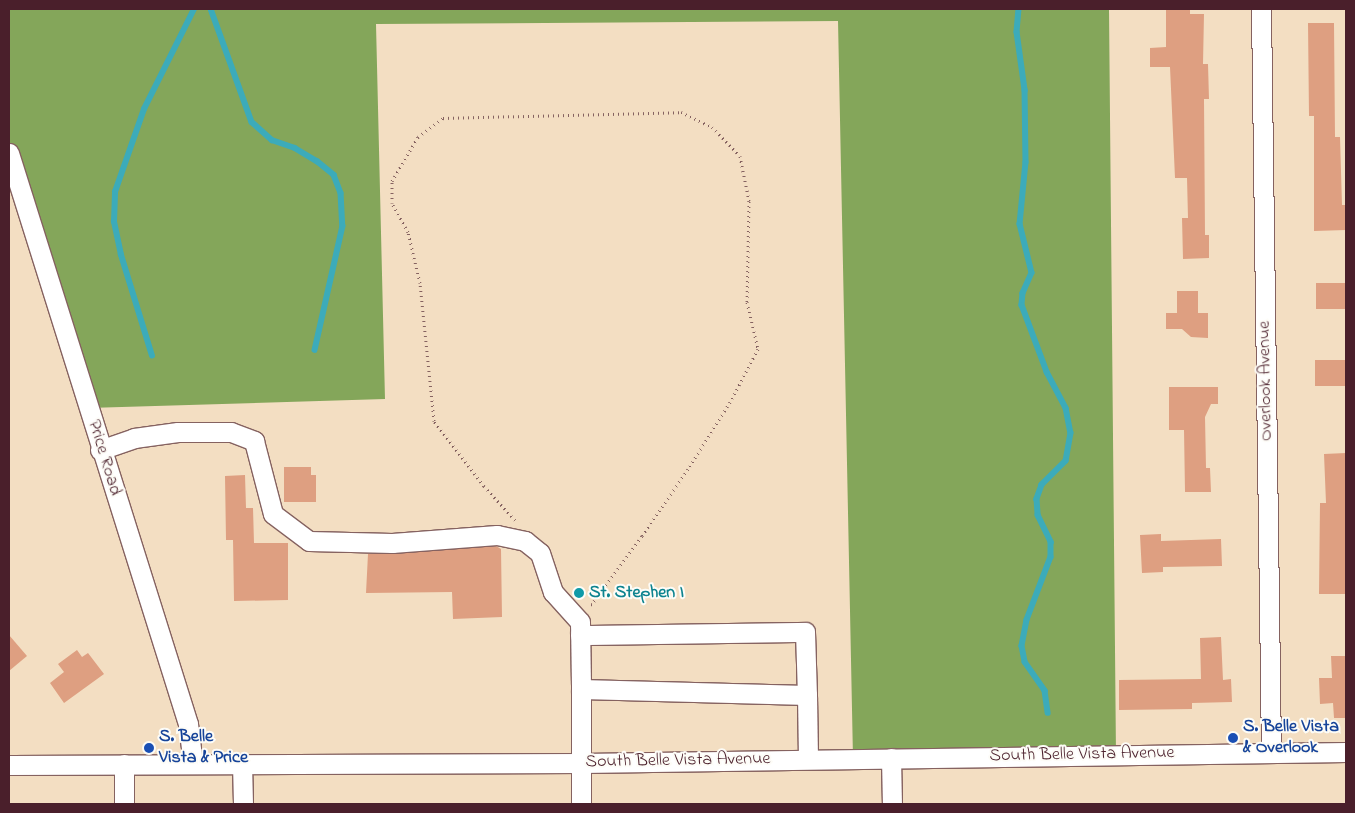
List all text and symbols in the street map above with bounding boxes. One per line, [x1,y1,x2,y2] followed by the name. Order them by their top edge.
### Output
[1254,321,1278,441] street label: Overlook Avenue
[82,418,126,498] street label: Price Road
[589,582,684,604] place label: St. Stephen I
[573,587,585,599] marker: St. Stephen I
[1243,717,1339,760] place label: S. Belle Vista & Overlook
[159,727,248,770] place label: S. Belle Vista & Price
[1227,732,1239,744] marker: S. Belle Vista & Overlook
[143,742,155,754] marker: S. Belle Vista & Price
[989,743,1175,767] street label: South Belle Vista Avenue
[585,749,771,773] street label: South Belle Vista Avenue

